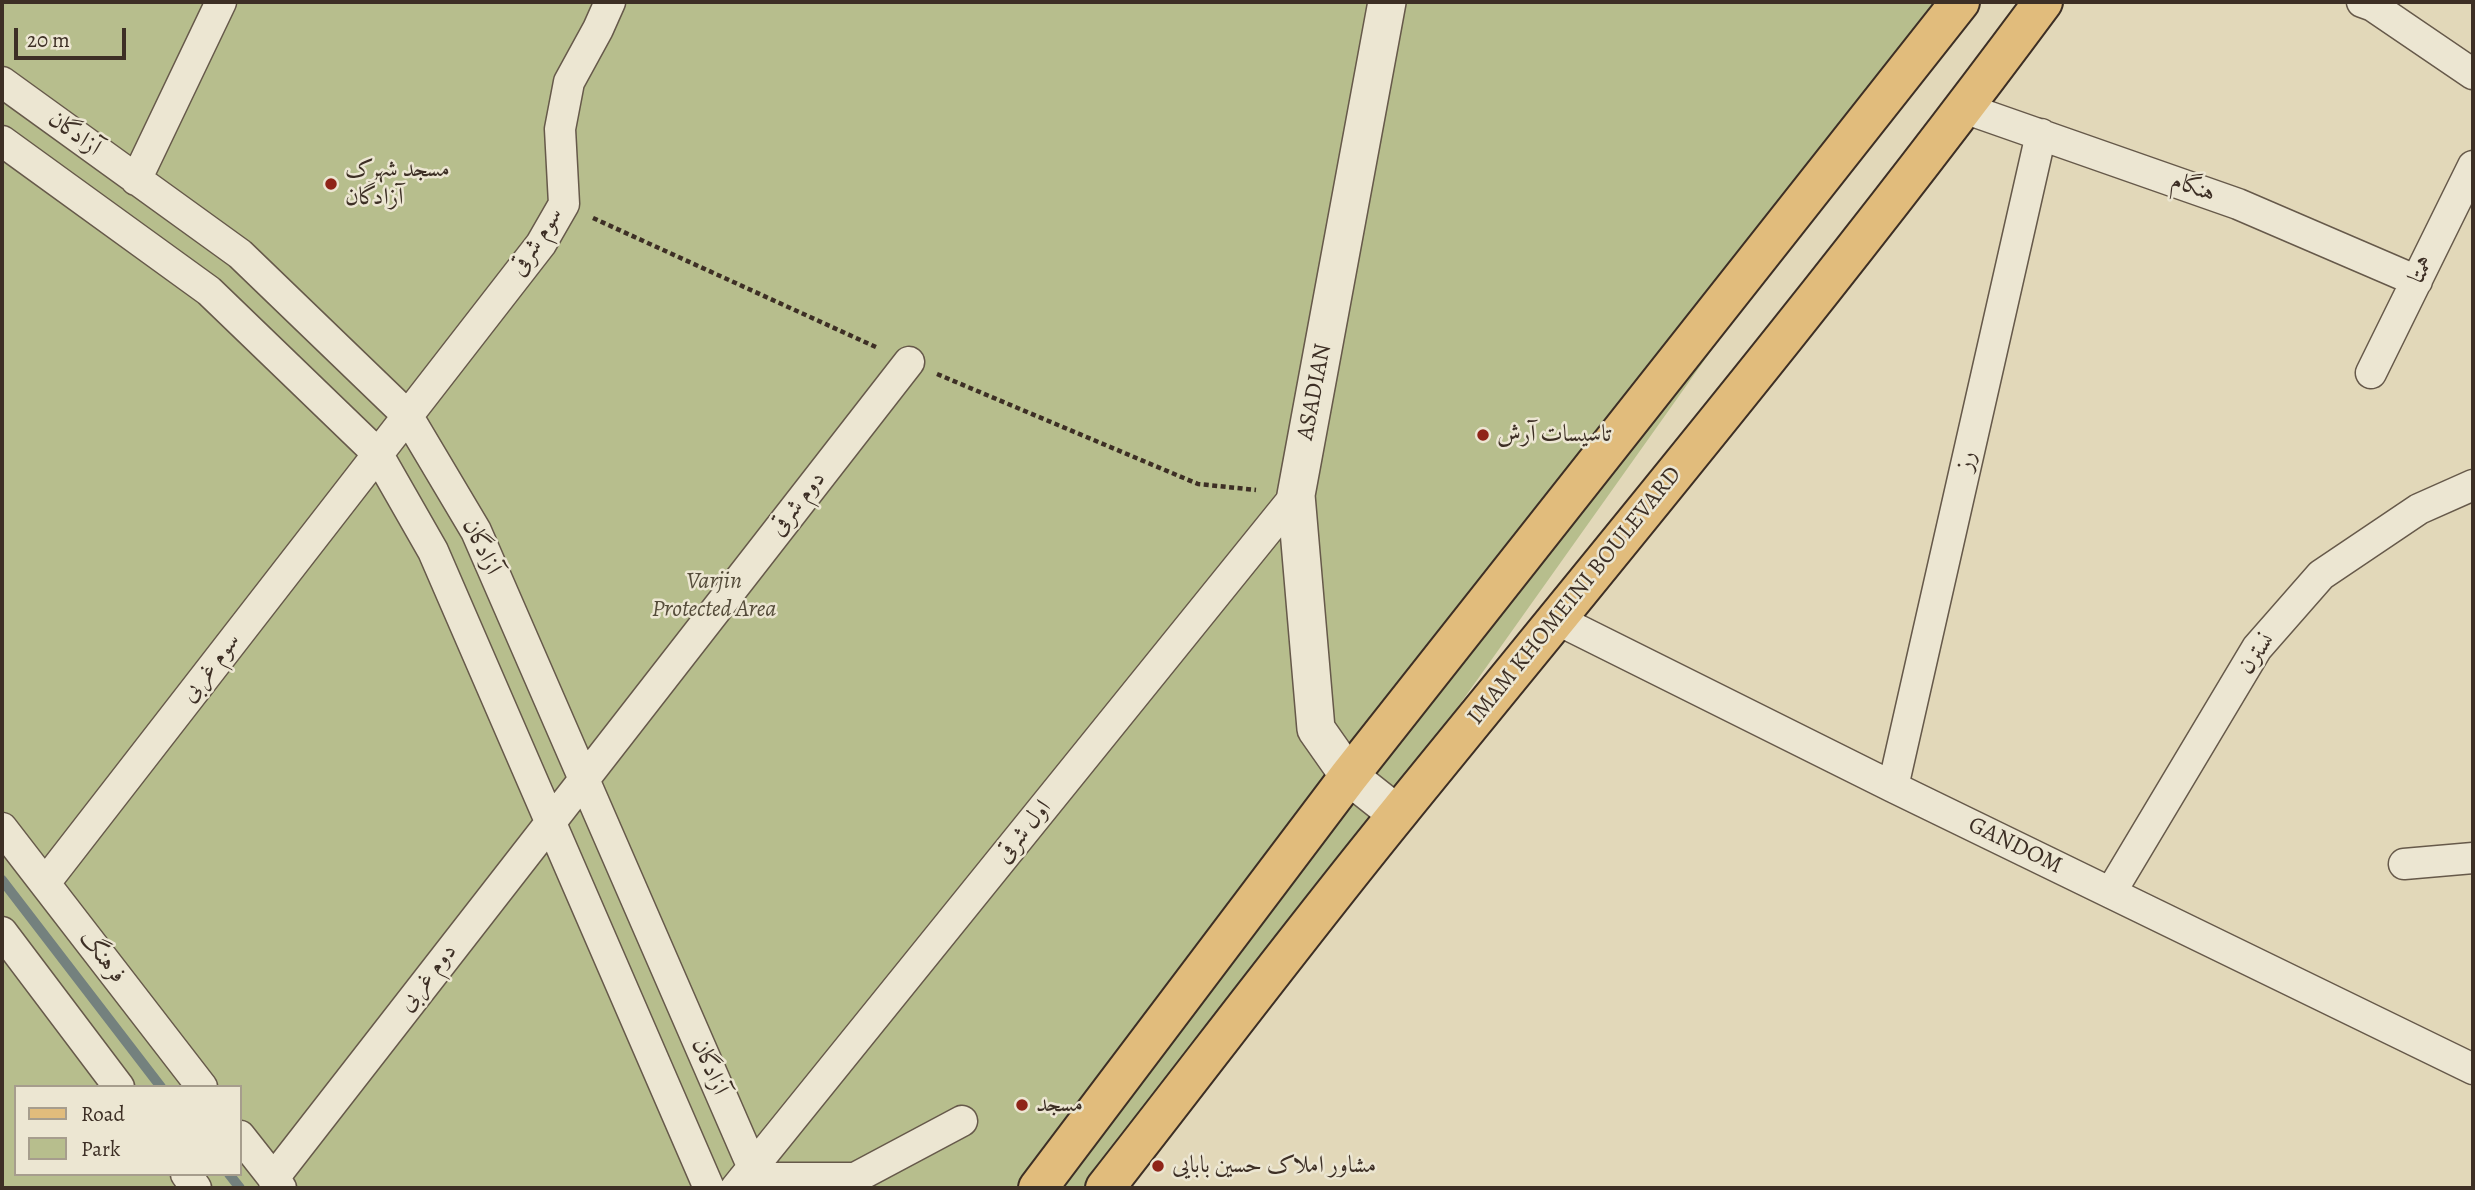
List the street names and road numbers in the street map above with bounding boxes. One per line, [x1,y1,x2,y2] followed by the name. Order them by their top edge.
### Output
[42,105,106,163] street label: آزادگان
[2167,167,2219,209] street label: هنگام
[504,202,570,282] street label: سوم شرقی
[2403,251,2441,289] street label: همتا
[1292,341,1338,443] street label: ASADIAN
[1951,448,1983,474] street label: رز
[1462,461,1688,731] street label: IMAM KHOMEINI BOULEVARD
[764,466,832,542] street label: دوم شرقی
[455,514,507,580] street label: آزادگان
[175,628,247,708] street label: سوم غربی
[2233,628,2281,680] street label: نسترن
[990,795,1058,869] street label: اول شرقی
[1963,811,2067,881] street label: GANDOM
[72,925,132,989] street label: فرهنگ
[392,938,464,1018] street label: دوم غربی
[684,1034,734,1100] street label: آزادگان

